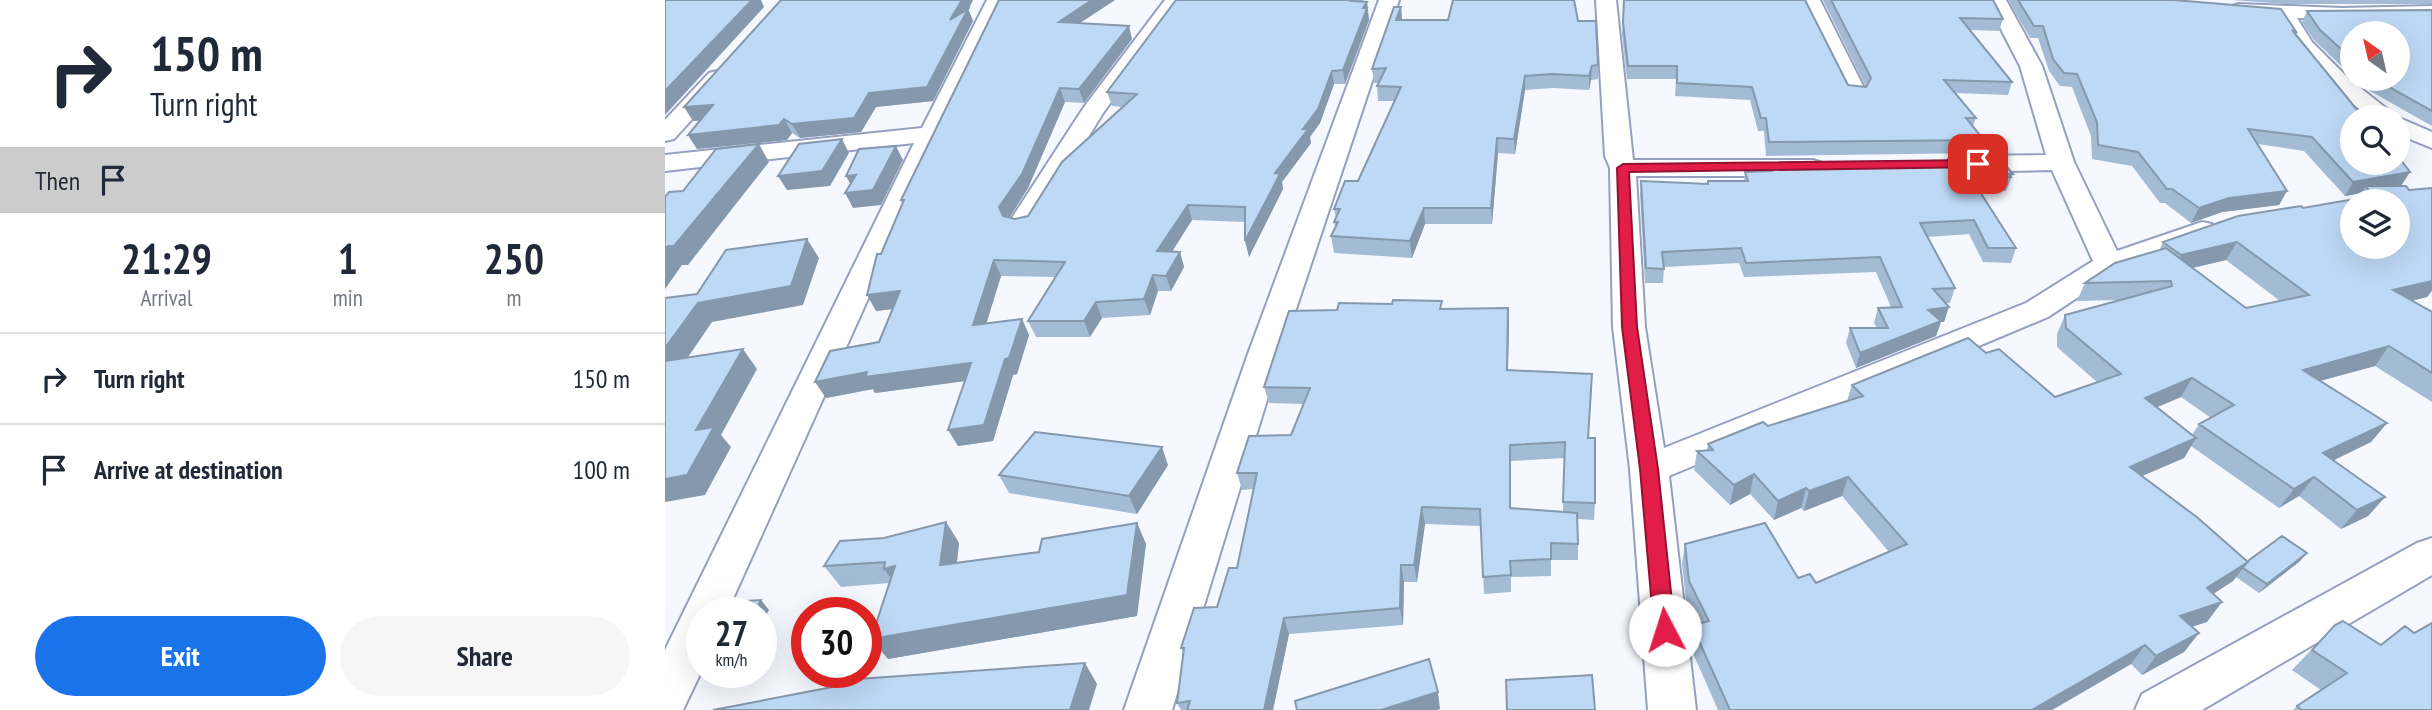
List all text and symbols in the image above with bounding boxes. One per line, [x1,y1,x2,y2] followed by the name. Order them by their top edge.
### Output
[150,21,263,85] text: 150 m
[2340,21,2410,91] north arrow
[2340,21,2410,259] map controls
[35,28,126,119] icon: right
[150,83,258,125] text: Turn right
[2340,105,2410,175] button: search
[1948,134,2008,194] pin
[1959,145,1997,183] icon: arrive
[94,161,132,199] icon: arrive
[35,164,80,197] text: Then
[2340,189,2410,259] button: layers
[121,231,212,286] text: 21:29
[338,231,358,286] text: 1
[484,231,544,286] text: 250
[140,283,192,312] text: Arrival
[333,283,363,312] text: min
[506,283,521,312] text: m
[35,360,73,398] icon: right
[94,362,185,395] text: Turn right
[572,362,630,395] text: 150 m
[35,451,73,489] icon: arrive
[94,453,283,486] text: Arrive at destination
[572,453,630,486] text: 100 m
[1628,593,1702,667] position arrow
[791,597,882,688] speed limit sign: 30
[715,610,748,656] text: 27
[35,616,326,696] button: Exit
[340,616,630,696] button: Share
[716,648,747,671] text: km/h

